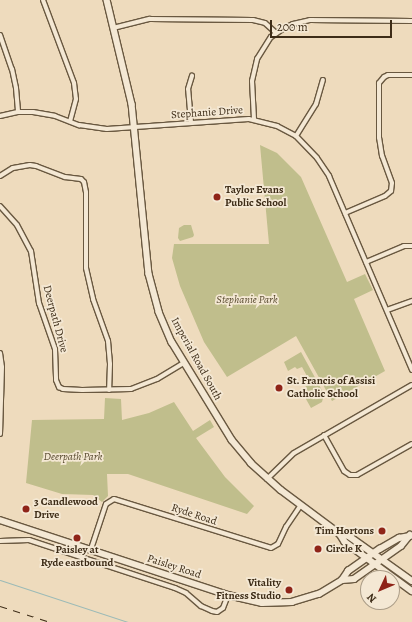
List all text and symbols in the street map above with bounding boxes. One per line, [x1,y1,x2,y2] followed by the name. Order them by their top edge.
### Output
[272,12,394,38] scale bar
[277,19,308,35] text: 200 m
[171,104,243,122] street label: Stephanie Drive
[225,184,286,210] place label: Taylor Evans Public School
[212,192,222,202] marker: Taylor Evans Public School
[40,284,70,354] street label: Deerpath Drive
[216,293,278,307] park label: Stephanie Park
[168,315,224,403] street label: Imperial Road South
[287,375,376,401] place label: St. Francis of Assisi Catholic School
[274,383,284,393] marker: St. Francis of Assisi Catholic School
[44,450,102,464] park label: Deerpath Park
[34,496,98,522] place label: 3 Candlewood Drive
[170,501,218,529] street label: Ryde Road
[21,504,31,514] marker: 3 Candlewood Drive
[315,524,374,538] place label: Tim Hortons
[377,526,387,536] marker: Tim Hortons
[72,533,82,543] marker: Paisley at Ryde eastbound
[326,542,362,556] place label: Circle K
[41,544,113,570] place label: Paisley at Ryde eastbound
[313,544,323,554] marker: Circle K
[145,552,203,582] street label: Paisley Road
[360,570,400,610] north arrow
[216,577,281,603] place label: Vitality Fitness Studio
[284,585,294,595] marker: Vitality Fitness Studio
[364,590,380,606] text: N

